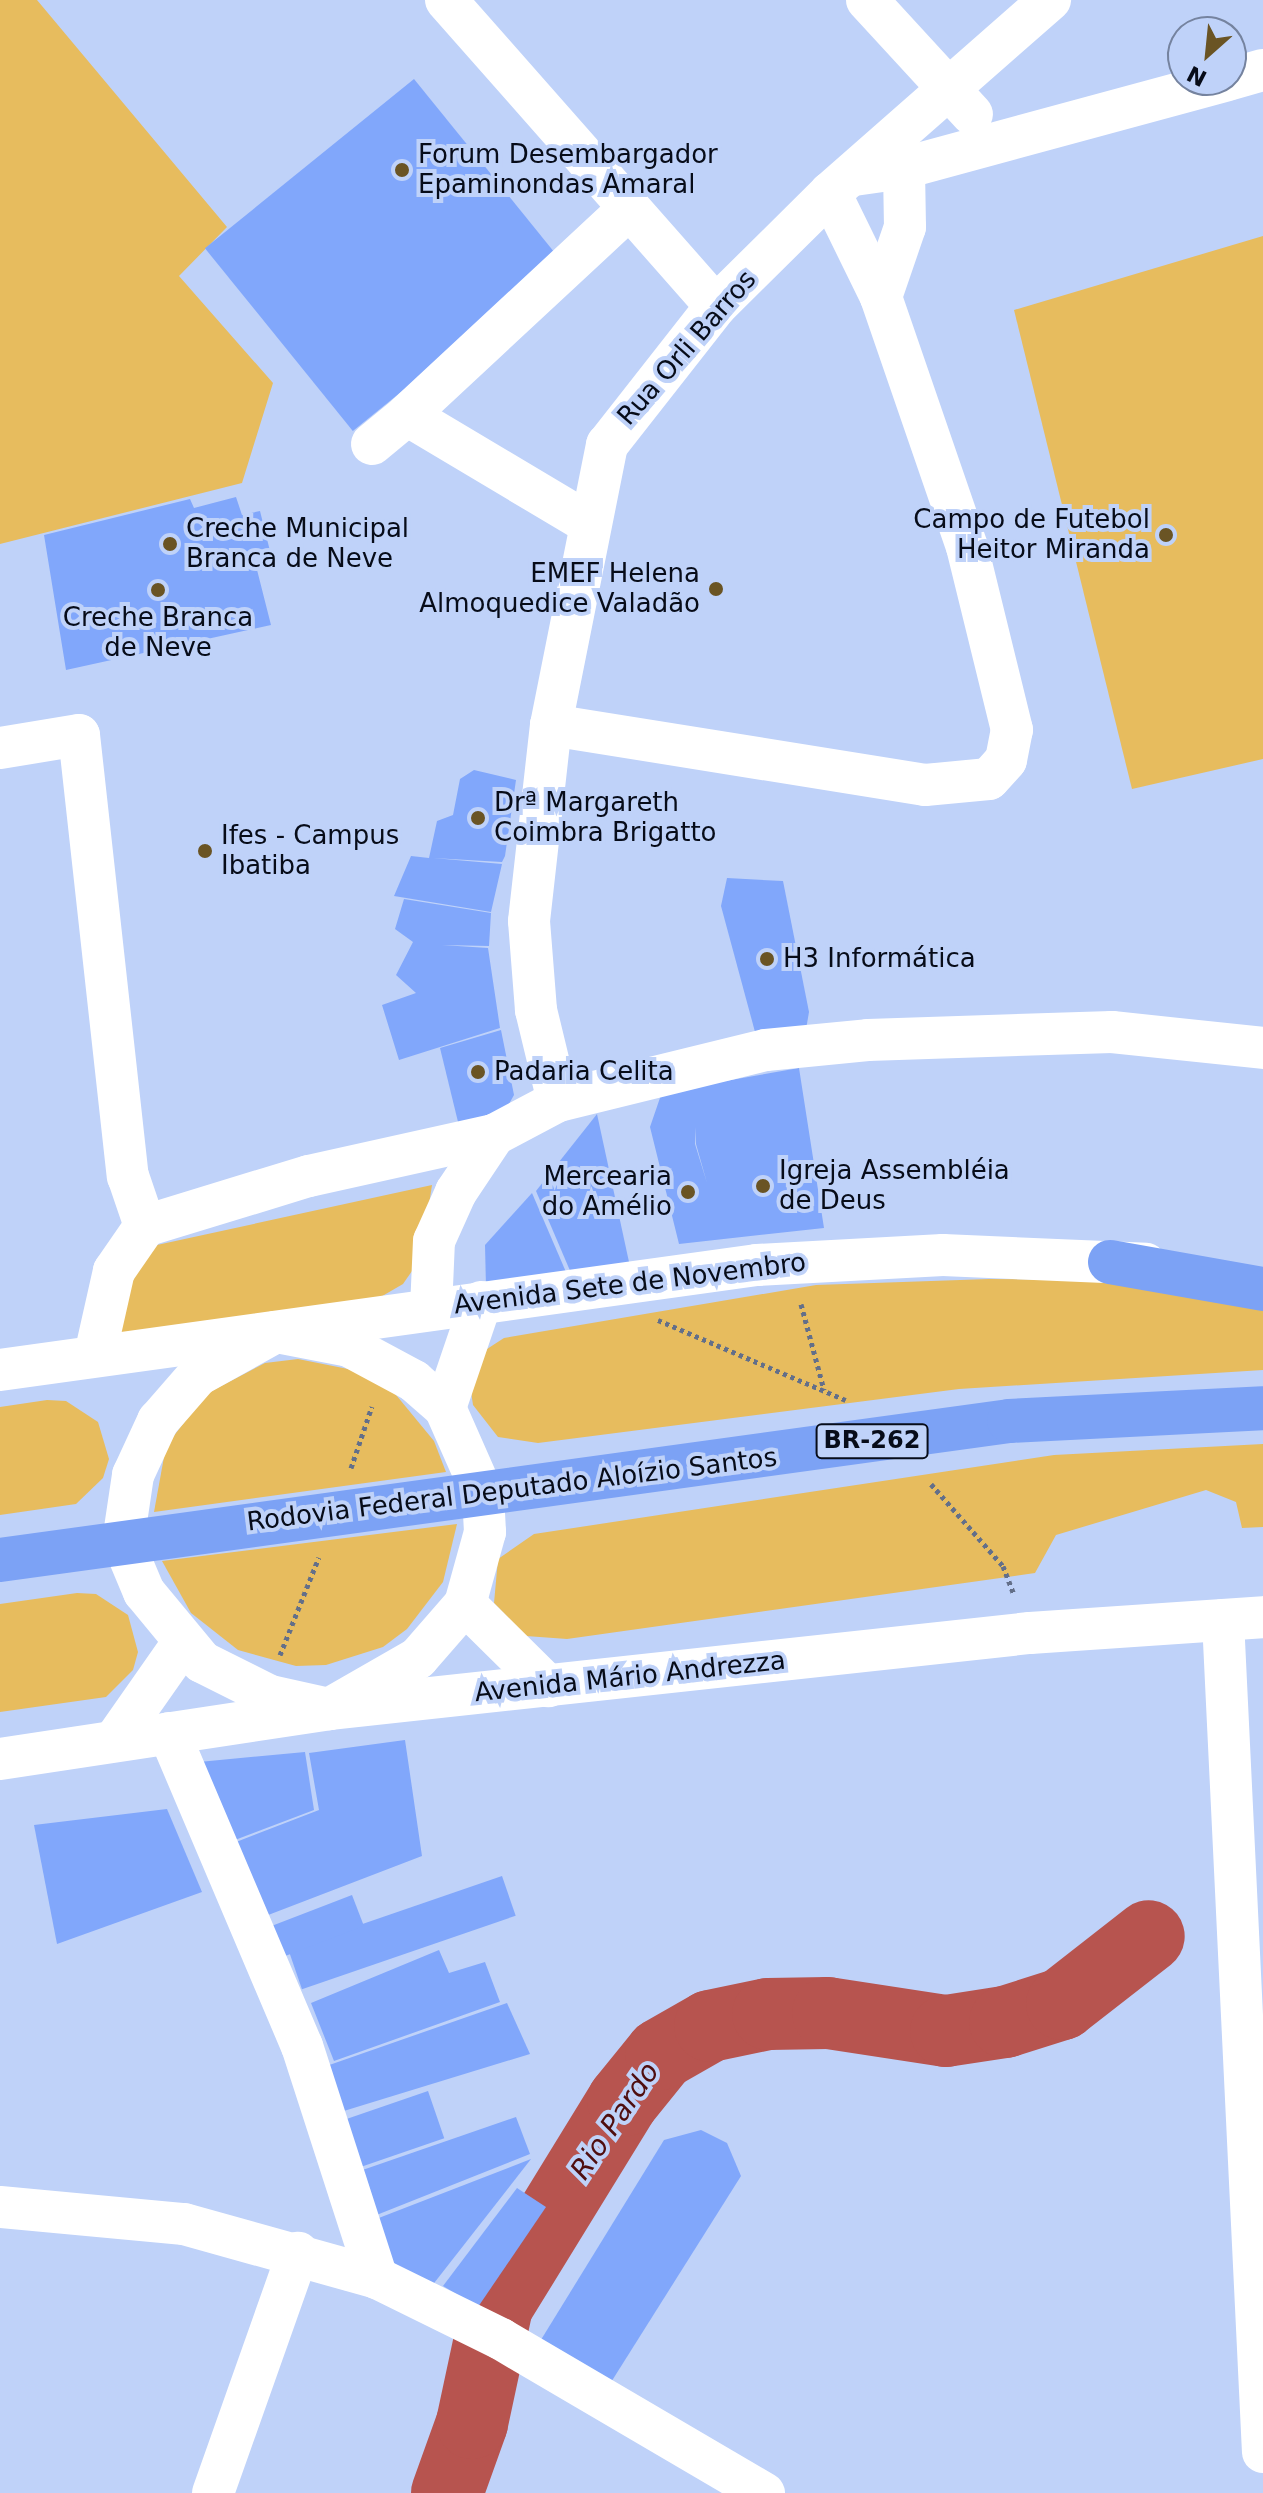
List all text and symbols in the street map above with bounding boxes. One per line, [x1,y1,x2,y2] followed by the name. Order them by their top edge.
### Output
[1167,16,1247,96] north arrow
[1183,61,1211,91] text: N
[418,139,718,200] place label: Forum Desembargador Epaminondas Amaral
[393,161,411,179] marker: Forum Desembargador Epaminondas Amaral
[611,264,763,432] street label: Rua Orli Barros
[913,504,1150,566] place label: Campo de Futebol Heitor Miranda
[186,513,409,574] place label: Creche Municipal Branca de Neve
[1157,526,1175,544] marker: Campo de Futebol Heitor Miranda
[161,535,179,553] marker: Creche Municipal Branca de Neve
[419,558,700,620] place label: EMEF Helena Almoquedice Valadão
[707,580,725,598] marker: EMEF Helena Almoquedice Valadão
[149,581,167,599] marker: Creche Branca de Neve
[63,602,253,664] place label: Creche Branca de Neve
[494,787,716,848] place label: Drª Margareth Coimbra Brigatto
[469,809,487,827] marker: Drª Margareth Coimbra Brigatto
[221,820,399,882] place label: Ifes - Campus Ibatiba
[196,842,214,860] marker: Ifes - Campus Ibatiba
[783,943,976,975] place label: H3 Informática
[758,950,776,968] marker: H3 Informática
[494,1056,674,1088] place label: Padaria Celita
[469,1063,487,1081] marker: Padaria Celita
[779,1155,1010,1216] place label: Igreja Assembléia de Deus
[542,1161,672,1222] place label: Mercearia do Amélio
[754,1177,772,1195] marker: Igreja Assembléia de Deus
[679,1183,697,1201] marker: Mercearia do Amélio
[452,1247,808,1321] street label: Avenida Sete de Novembro
[814,1421,930,1461] road number: BR-262
[245,1442,779,1538] street label: Rodovia Federal Deputado Aloízio Santos
[473,1645,787,1709] street label: Avenida Mário Andrezza
[564,2056,666,2186] water label: Rio Pardo

